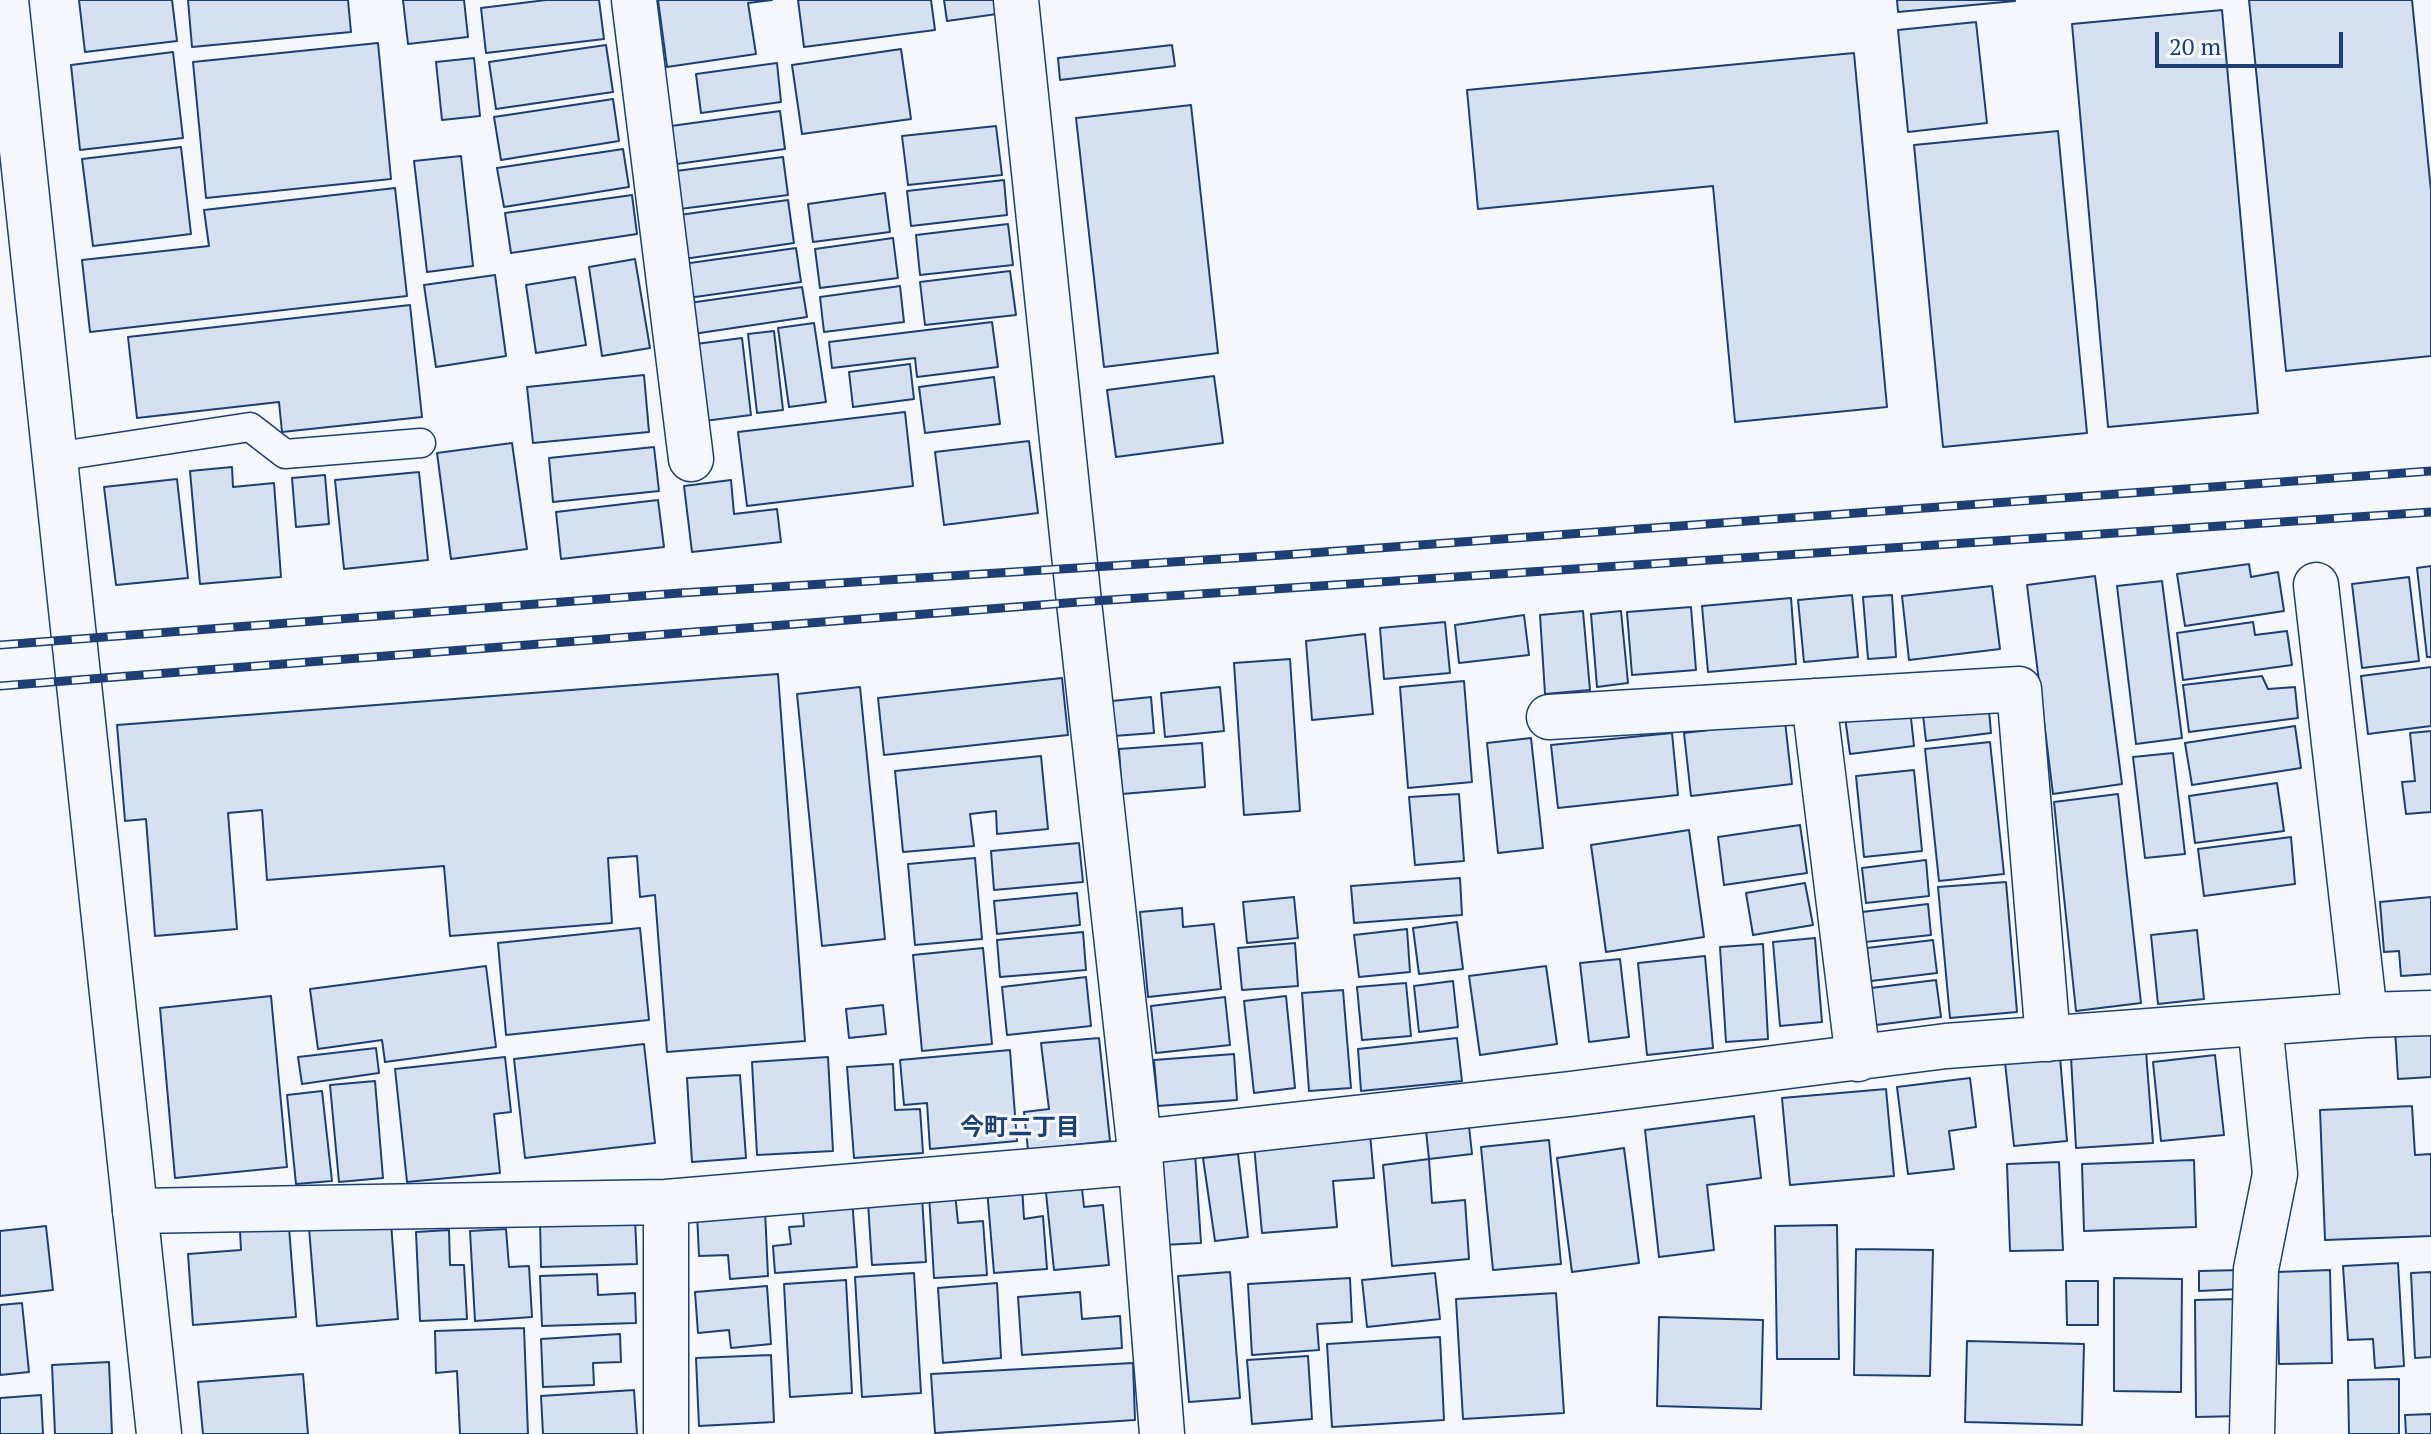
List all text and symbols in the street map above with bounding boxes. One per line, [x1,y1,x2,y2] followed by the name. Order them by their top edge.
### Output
[2159,16,2347,66] scale bar
[2169,30,2221,62] text: 20 m
[960,1114,1080,1142] district label: 今町二丁目

